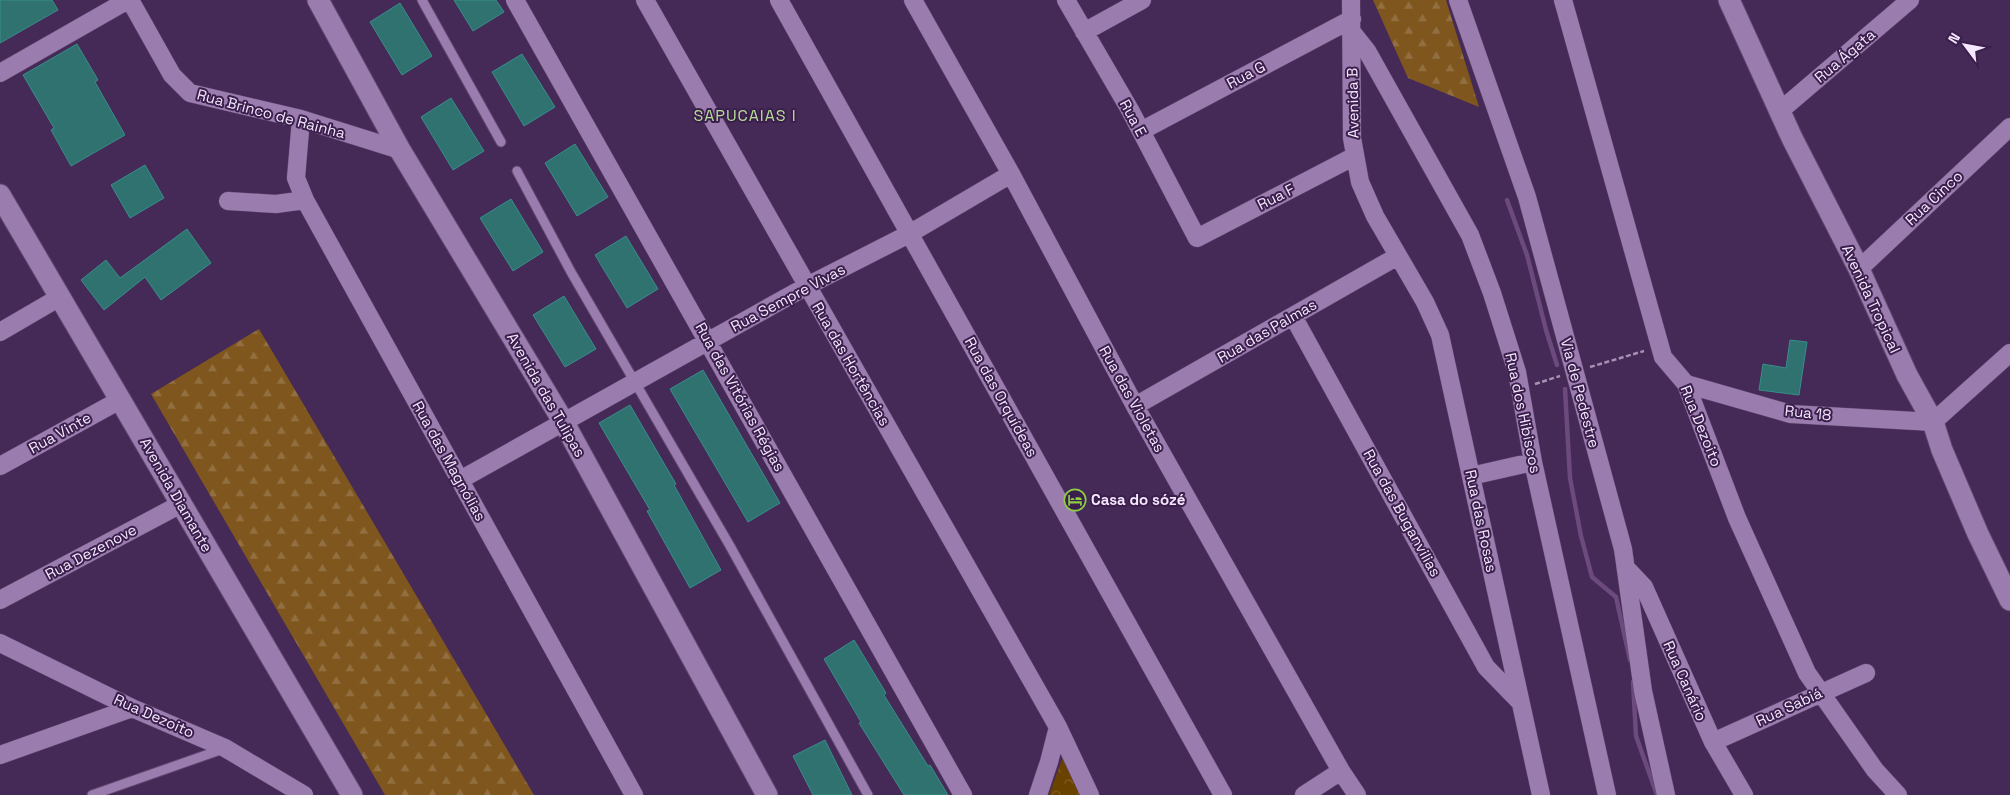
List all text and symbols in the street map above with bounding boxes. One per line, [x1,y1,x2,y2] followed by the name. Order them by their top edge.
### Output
[1940,20,1990,70] north arrow
[1810,24,1879,87] street label: Rua Ágata
[1944,29,1964,47] text: N
[1223,57,1268,93] street label: Rua G
[1342,67,1363,139] street label: Avenida B
[195,85,348,143] street label: Rua Brinco de Rainha
[1116,96,1151,140] street label: Rua E
[693,105,797,126] district label: SAPUCAIAS I
[1901,166,1966,229] street label: Rua Cinco
[1254,179,1298,214] street label: Rua F
[1838,242,1905,356] street label: Avenida Tropical
[727,259,848,336] street label: Rua Sempre Vivas
[1214,294,1320,367] street label: Rua das Palmas
[808,299,895,429] street label: Rua das Hortências
[692,319,789,475] street label: Rua das Vitórias Régias
[503,329,590,461] street label: Avenida das Tulipas
[961,334,1042,460] street label: Rua das Orquídeas
[1557,336,1604,450] street label: Via de Pedestre
[1095,342,1170,455] street label: Rua das Violetas
[1501,351,1546,475] street label: Rua dos Hibiscos
[1677,382,1726,469] street label: Rua Dezoito
[409,397,490,524] street label: Rua das Magnólias
[1784,401,1832,424] street label: Rua 18
[25,408,94,457] street label: Rua Vinte
[136,434,217,556] street label: Avenida Diamante
[1359,446,1445,580] street label: Rua das Buganvilias
[1461,468,1502,574] street label: Rua das Rosas
[1063,488,1087,512] hotel icon: Casa do sózé
[1091,490,1186,509] place label: Casa do sózé
[42,519,140,584] street label: Rua Dezenove
[1659,638,1712,724] street label: Rua Canário
[1753,683,1825,730] street label: Rua Sabiá
[111,689,197,742] street label: Rua Dezoito

